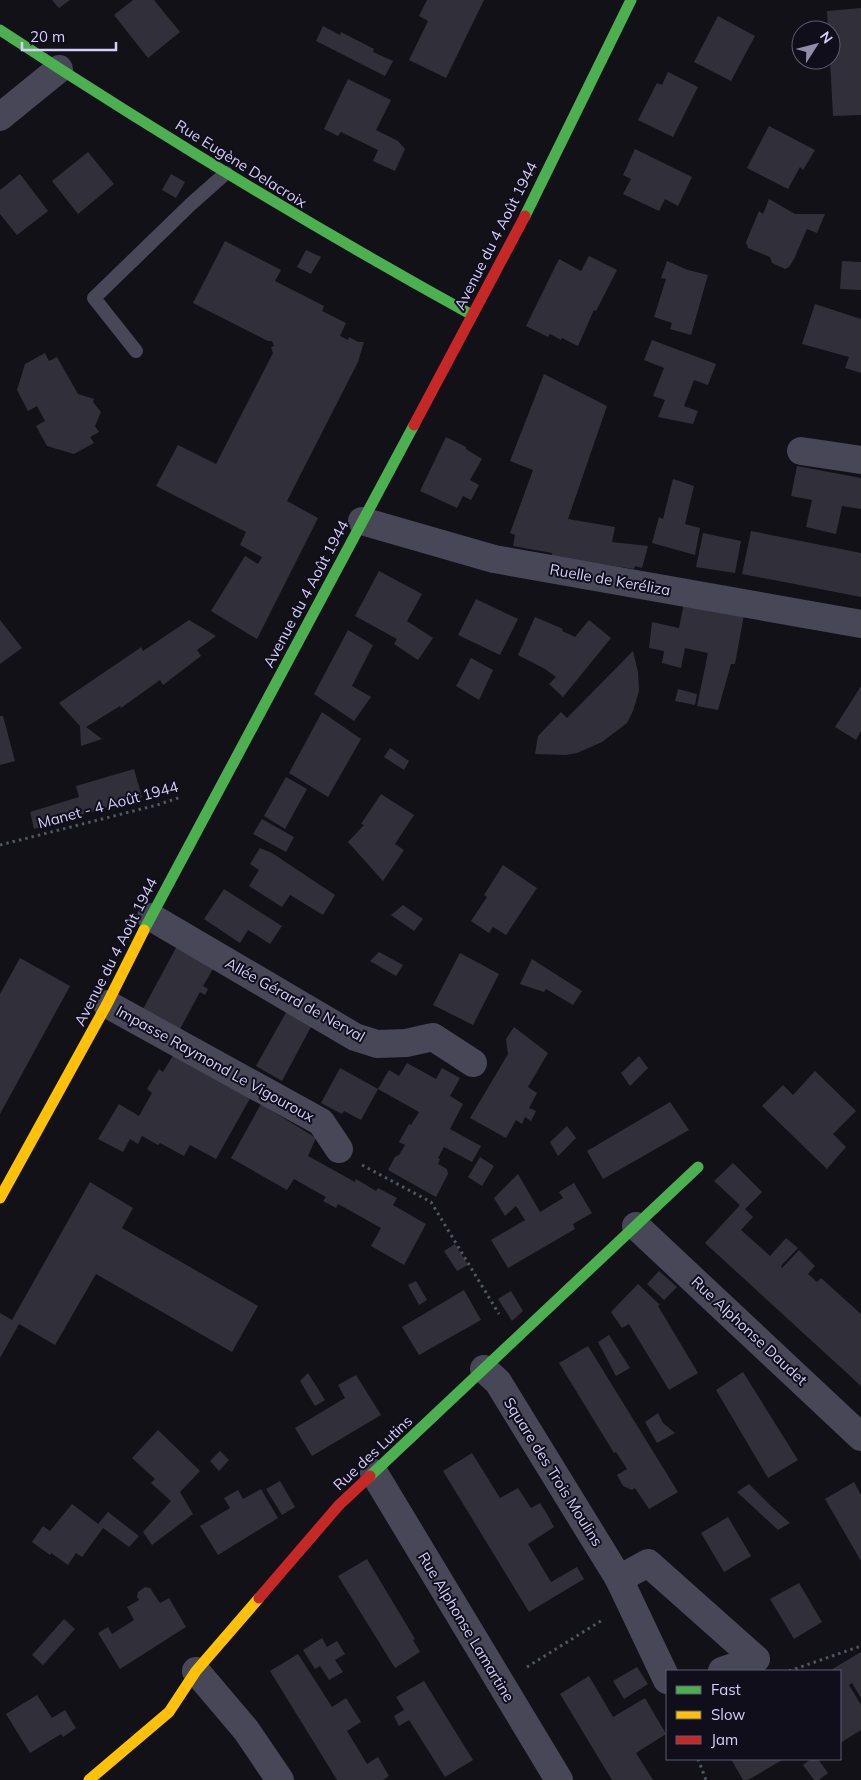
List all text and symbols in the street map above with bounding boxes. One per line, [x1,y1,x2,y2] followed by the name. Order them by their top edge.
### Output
[22,20,116,52] scale bar
[791,20,841,70] north arrow
[30,27,65,46] text: 20 m
[816,28,837,47] text: N
[172,115,311,212] street label: Rue Eugène Delacroix
[450,158,541,313] street label: Avenue du 4 Août 1944
[259,517,352,671] street label: Avenue du 4 Août 1944
[548,560,672,599] street label: Ruelle de Keréliza
[36,777,180,832] street label: Manet - 4 Août 1944
[70,874,161,1029] street label: Avenue du 4 Août 1944
[222,953,368,1046] street label: Allée Gérard de Nerval
[113,1001,318,1126] street label: Impasse Raymond Le Vigouroux
[687,1272,811,1389] street label: Rue Alphonse Daudet
[500,1394,607,1550] street label: Square des Trois Moulins
[329,1411,416,1494] street label: Rue des Lutins
[414,1548,519,1705] street label: Rue Alphonse Lamartine
[666,1670,841,1760] legend
[711,1680,741,1699] text: Fast
[711,1705,745,1724] text: Slow
[711,1730,738,1749] text: Jam

